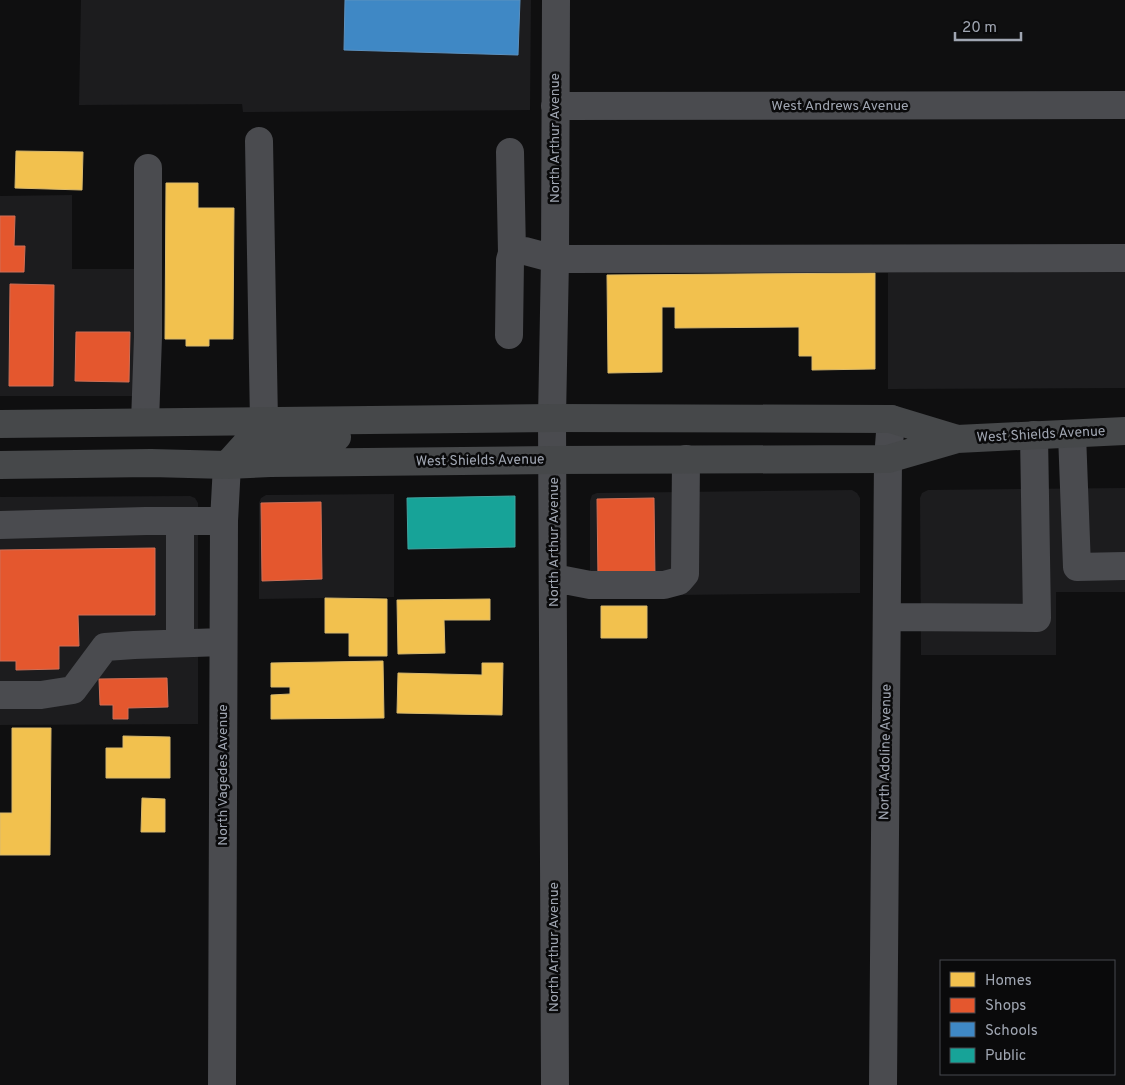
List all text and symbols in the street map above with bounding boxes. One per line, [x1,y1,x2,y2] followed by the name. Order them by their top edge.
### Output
[955,10,1021,42] scale bar
[962,19,997,38] text: 20 m
[547,73,564,203] street label: North Arthur Avenue
[771,98,909,115] street label: West Andrews Avenue
[976,423,1106,447] street label: West Shields Avenue
[415,451,545,471] street label: West Shields Avenue
[546,477,563,607] street label: North Arthur Avenue
[876,684,896,820] street label: North Adoline Avenue
[215,704,232,846] street label: North Vagedes Avenue
[546,882,563,1012] street label: North Arthur Avenue
[940,960,1115,1075] legend
[985,972,1032,991] text: Homes
[985,997,1026,1016] text: Shops
[985,1022,1038,1041] text: Schools
[985,1047,1026,1066] text: Public

